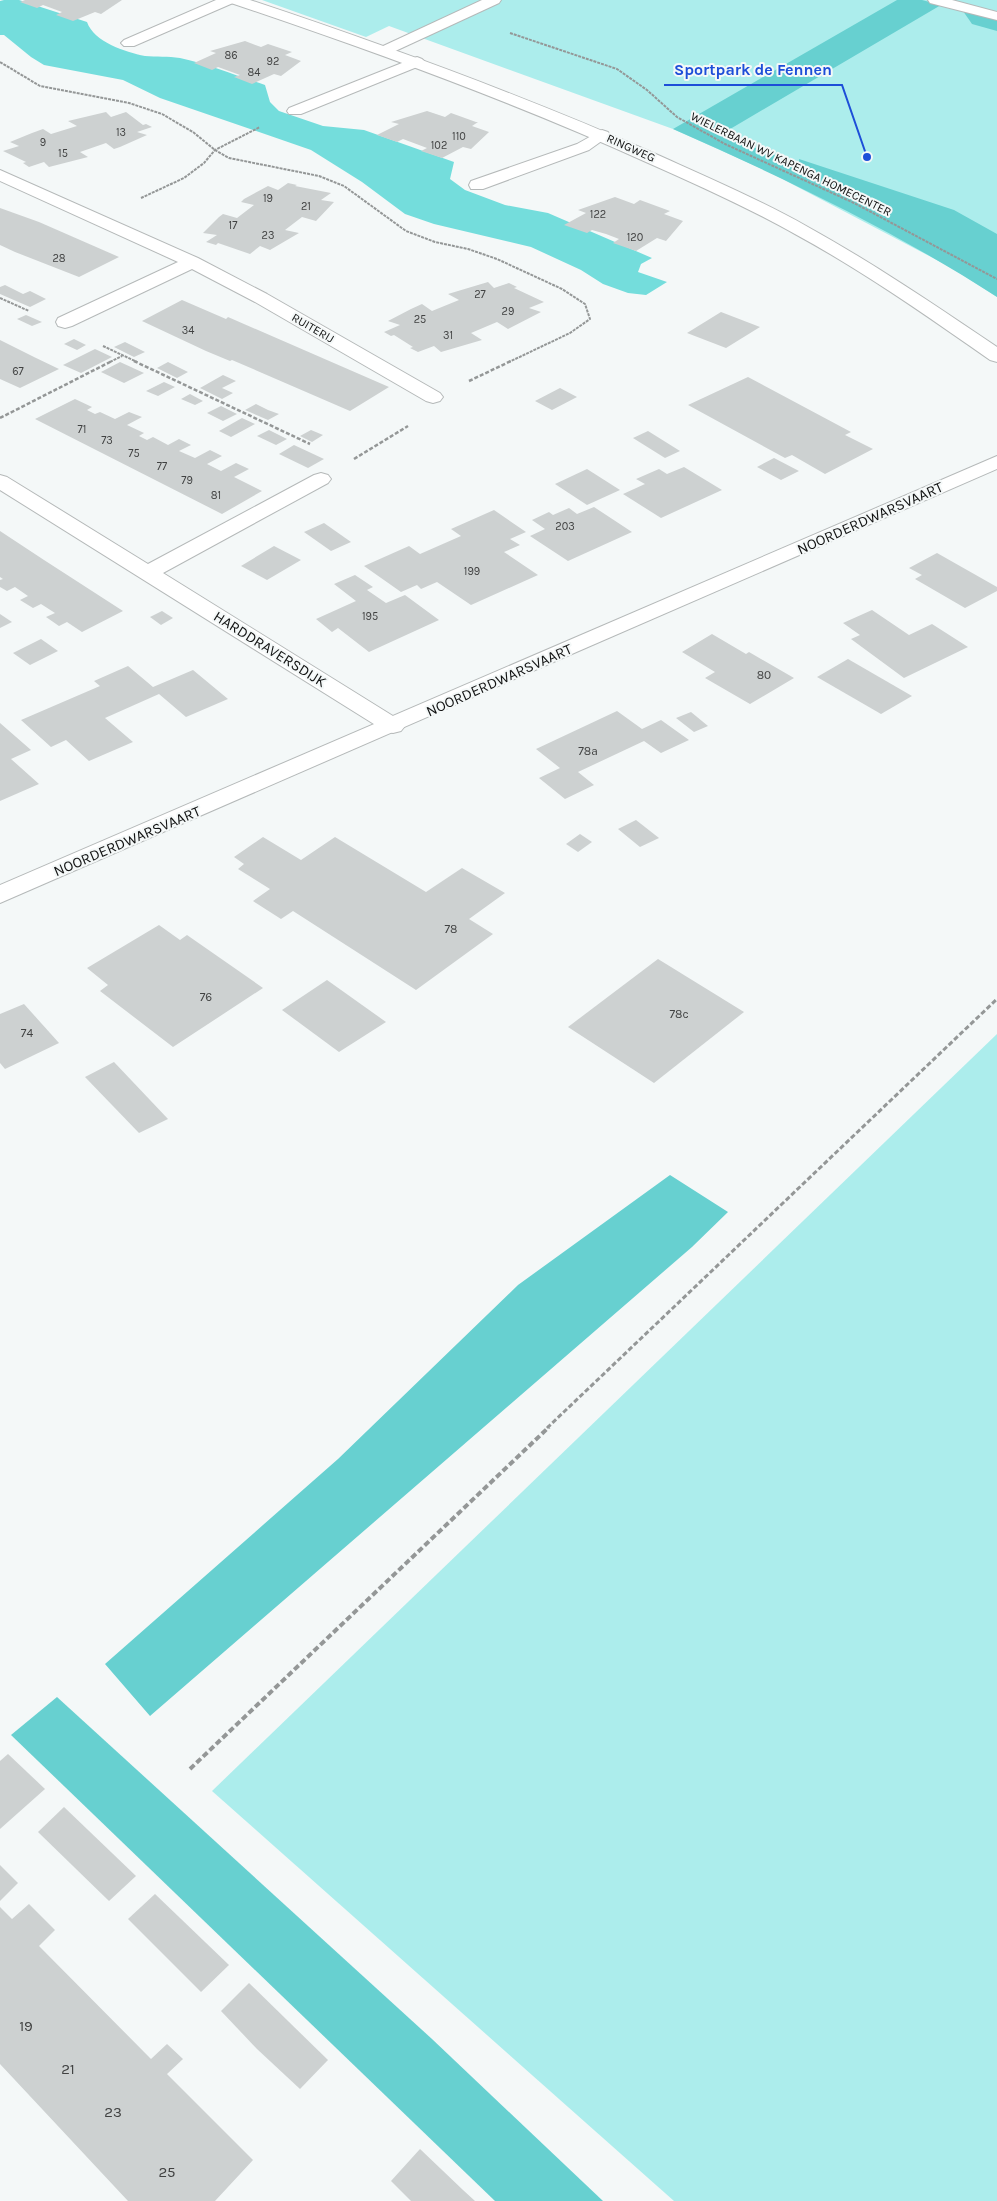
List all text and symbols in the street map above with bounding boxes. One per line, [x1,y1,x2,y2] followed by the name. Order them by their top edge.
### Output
[224,49,238,62] house number: 86
[664,54,842,85] callout: Sportpark de Fennen
[267,55,279,68] house number: 92
[674,60,832,79] text: Sportpark de Fennen
[248,66,260,79] house number: 84
[688,109,894,219] street label: WIELERBAAN WV KAPENGA HOMECENTER
[116,126,126,139] house number: 13
[452,130,466,143] house number: 110
[604,131,658,165] street label: RINGWEG
[40,136,46,149] house number: 9
[431,139,447,152] house number: 102
[58,147,68,160] house number: 15
[263,192,273,205] house number: 19
[301,200,311,213] house number: 21
[590,208,606,221] house number: 122
[229,219,237,232] house number: 17
[262,229,274,242] house number: 23
[627,231,643,244] house number: 120
[52,252,66,265] house number: 28
[474,288,486,301] house number: 27
[502,305,514,318] house number: 29
[289,310,337,346] street label: RUITERIJ
[414,313,426,326] house number: 25
[182,324,194,337] house number: 34
[443,329,453,342] house number: 31
[12,365,24,378] house number: 67
[78,423,86,436] house number: 71
[101,434,113,447] house number: 73
[128,447,140,460] house number: 75
[157,460,167,473] house number: 77
[181,474,193,487] house number: 79
[794,477,946,558] street label: NOORDERDWARSVAART
[211,489,221,502] house number: 81
[555,520,575,533] house number: 203
[464,565,480,578] house number: 199
[210,607,330,691] street label: HARDDRAVERSDIJK
[362,610,378,623] house number: 195
[423,639,575,720] street label: NOORDERDWARSVAART
[757,668,771,682] house number: 80
[578,744,598,758] house number: 78a
[51,802,204,880] street label: NOORDERDWARSVAART
[444,922,458,936] house number: 78
[200,990,212,1004] house number: 76
[669,1007,689,1021] house number: 78c
[21,1026,33,1040] house number: 74
[19,2017,33,2035] house number: 19
[61,2060,75,2078] house number: 21
[104,2103,122,2121] house number: 23
[158,2163,176,2181] house number: 25

